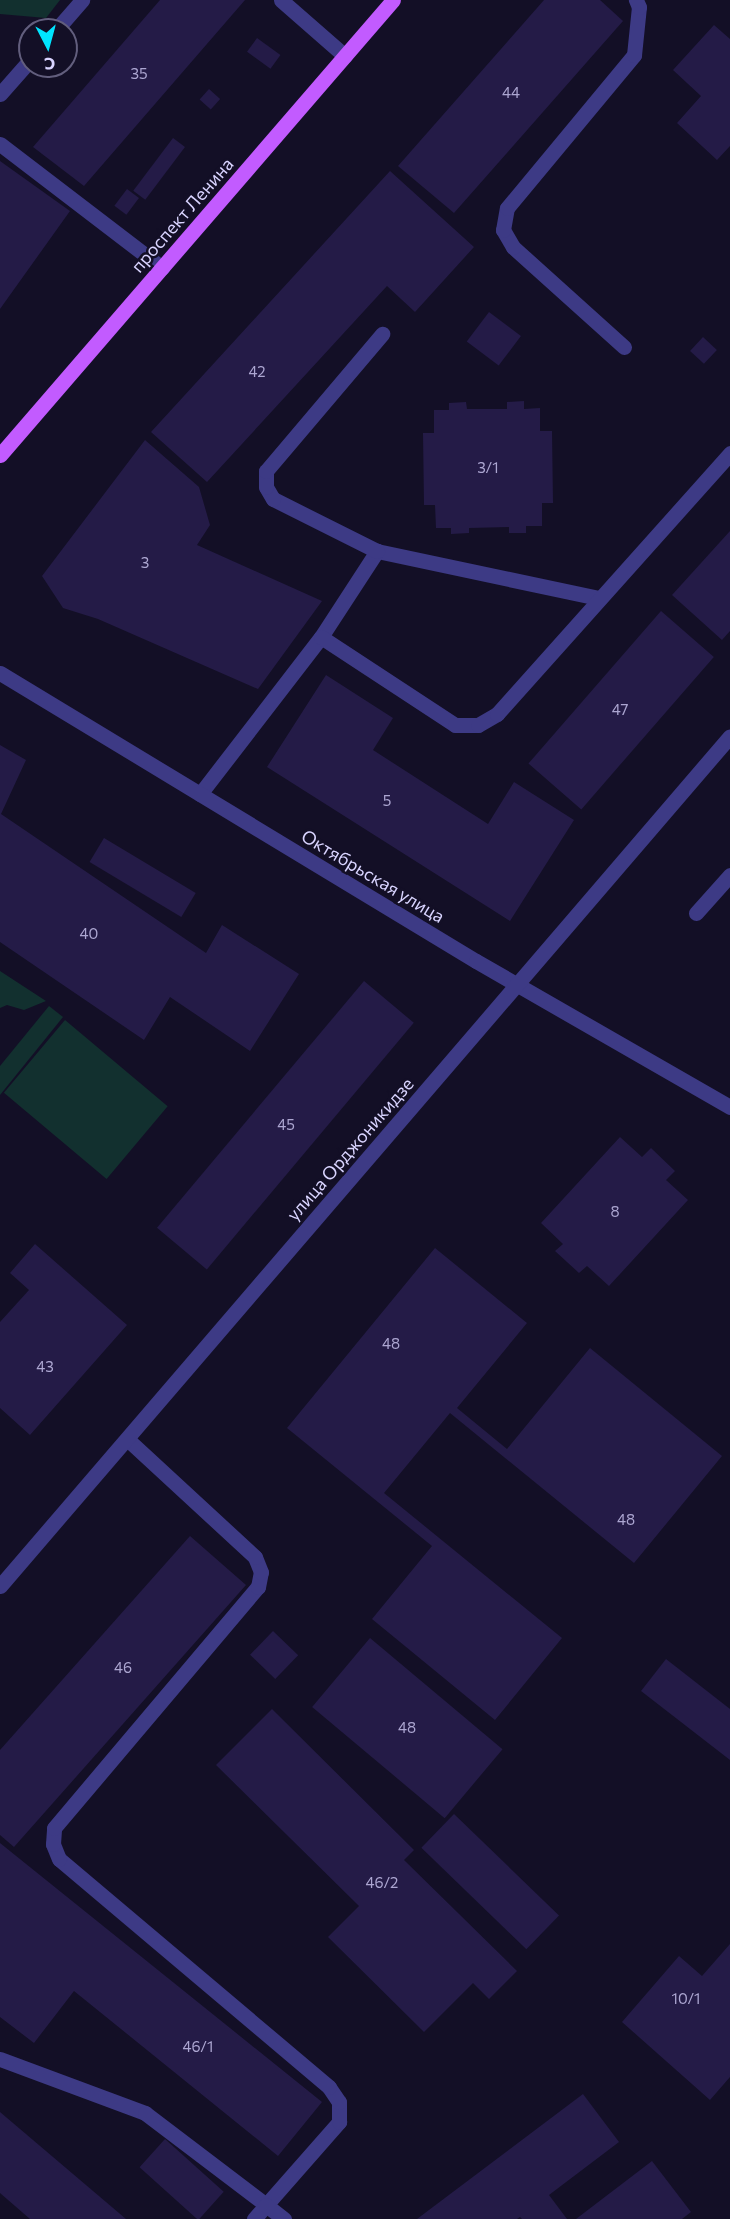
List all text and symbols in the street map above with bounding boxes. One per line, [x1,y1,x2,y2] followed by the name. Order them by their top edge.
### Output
[18,18,78,78] north arrow
[43,54,56,74] text: С
[130,65,148,83] house number: 35
[502,84,520,102] house number: 44
[126,153,238,277] street label: проспект Ленина
[248,363,266,381] house number: 42
[477,459,499,477] house number: 3/1
[141,554,149,572] house number: 3
[612,701,628,719] house number: 47
[383,792,391,810] house number: 5
[298,825,448,927] street label: Октябрьская улица
[80,925,98,943] house number: 40
[282,1073,418,1225] street label: улица Орджоникидзе
[277,1116,295,1134] house number: 45
[610,1203,620,1221] house number: 8
[382,1335,400,1353] house number: 48
[36,1358,54,1376] house number: 43
[617,1511,635,1529] house number: 48
[114,1659,132,1677] house number: 46
[398,1719,416,1737] house number: 48
[366,1874,398,1892] house number: 46/2
[672,1990,700,2008] house number: 10/1
[183,2038,213,2056] house number: 46/1

